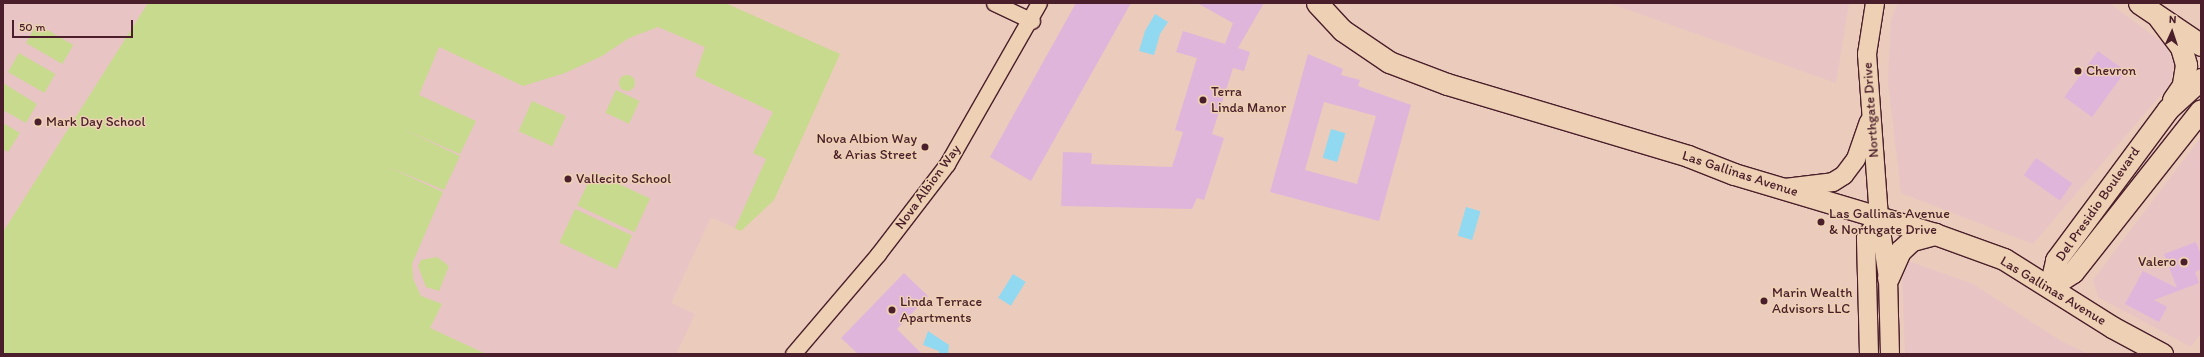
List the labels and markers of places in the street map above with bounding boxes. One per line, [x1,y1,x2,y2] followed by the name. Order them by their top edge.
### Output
[2086,63,2136,79] place label: Chevron
[2073,66,2083,76] marker: Chevron
[1211,84,1286,116] place label: Terra Linda Manor
[1198,95,1208,105] marker: Terra Linda Manor
[46,114,146,130] place label: Mark Day School
[33,117,43,127] marker: Mark Day School
[817,131,917,164] place label: Nova Albion Way & Arias Street
[920,142,930,152] marker: Nova Albion Way & Arias Street
[576,171,671,187] place label: Vallecito School
[563,174,573,184] marker: Vallecito School
[1829,206,1950,238] place label: Las Gallinas Avenue & Northgate Drive
[1816,217,1826,227] marker: Las Gallinas Avenue & Northgate Drive
[2138,254,2176,270] place label: Valero
[2179,257,2189,267] marker: Valero
[1772,285,1852,318] place label: Marin Wealth Advisors LLC
[900,294,980,326] place label: Linda Terrace Apartments
[1759,296,1769,306] marker: Marin Wealth Advisors LLC
[887,305,897,315] marker: Linda Terrace Apartments

